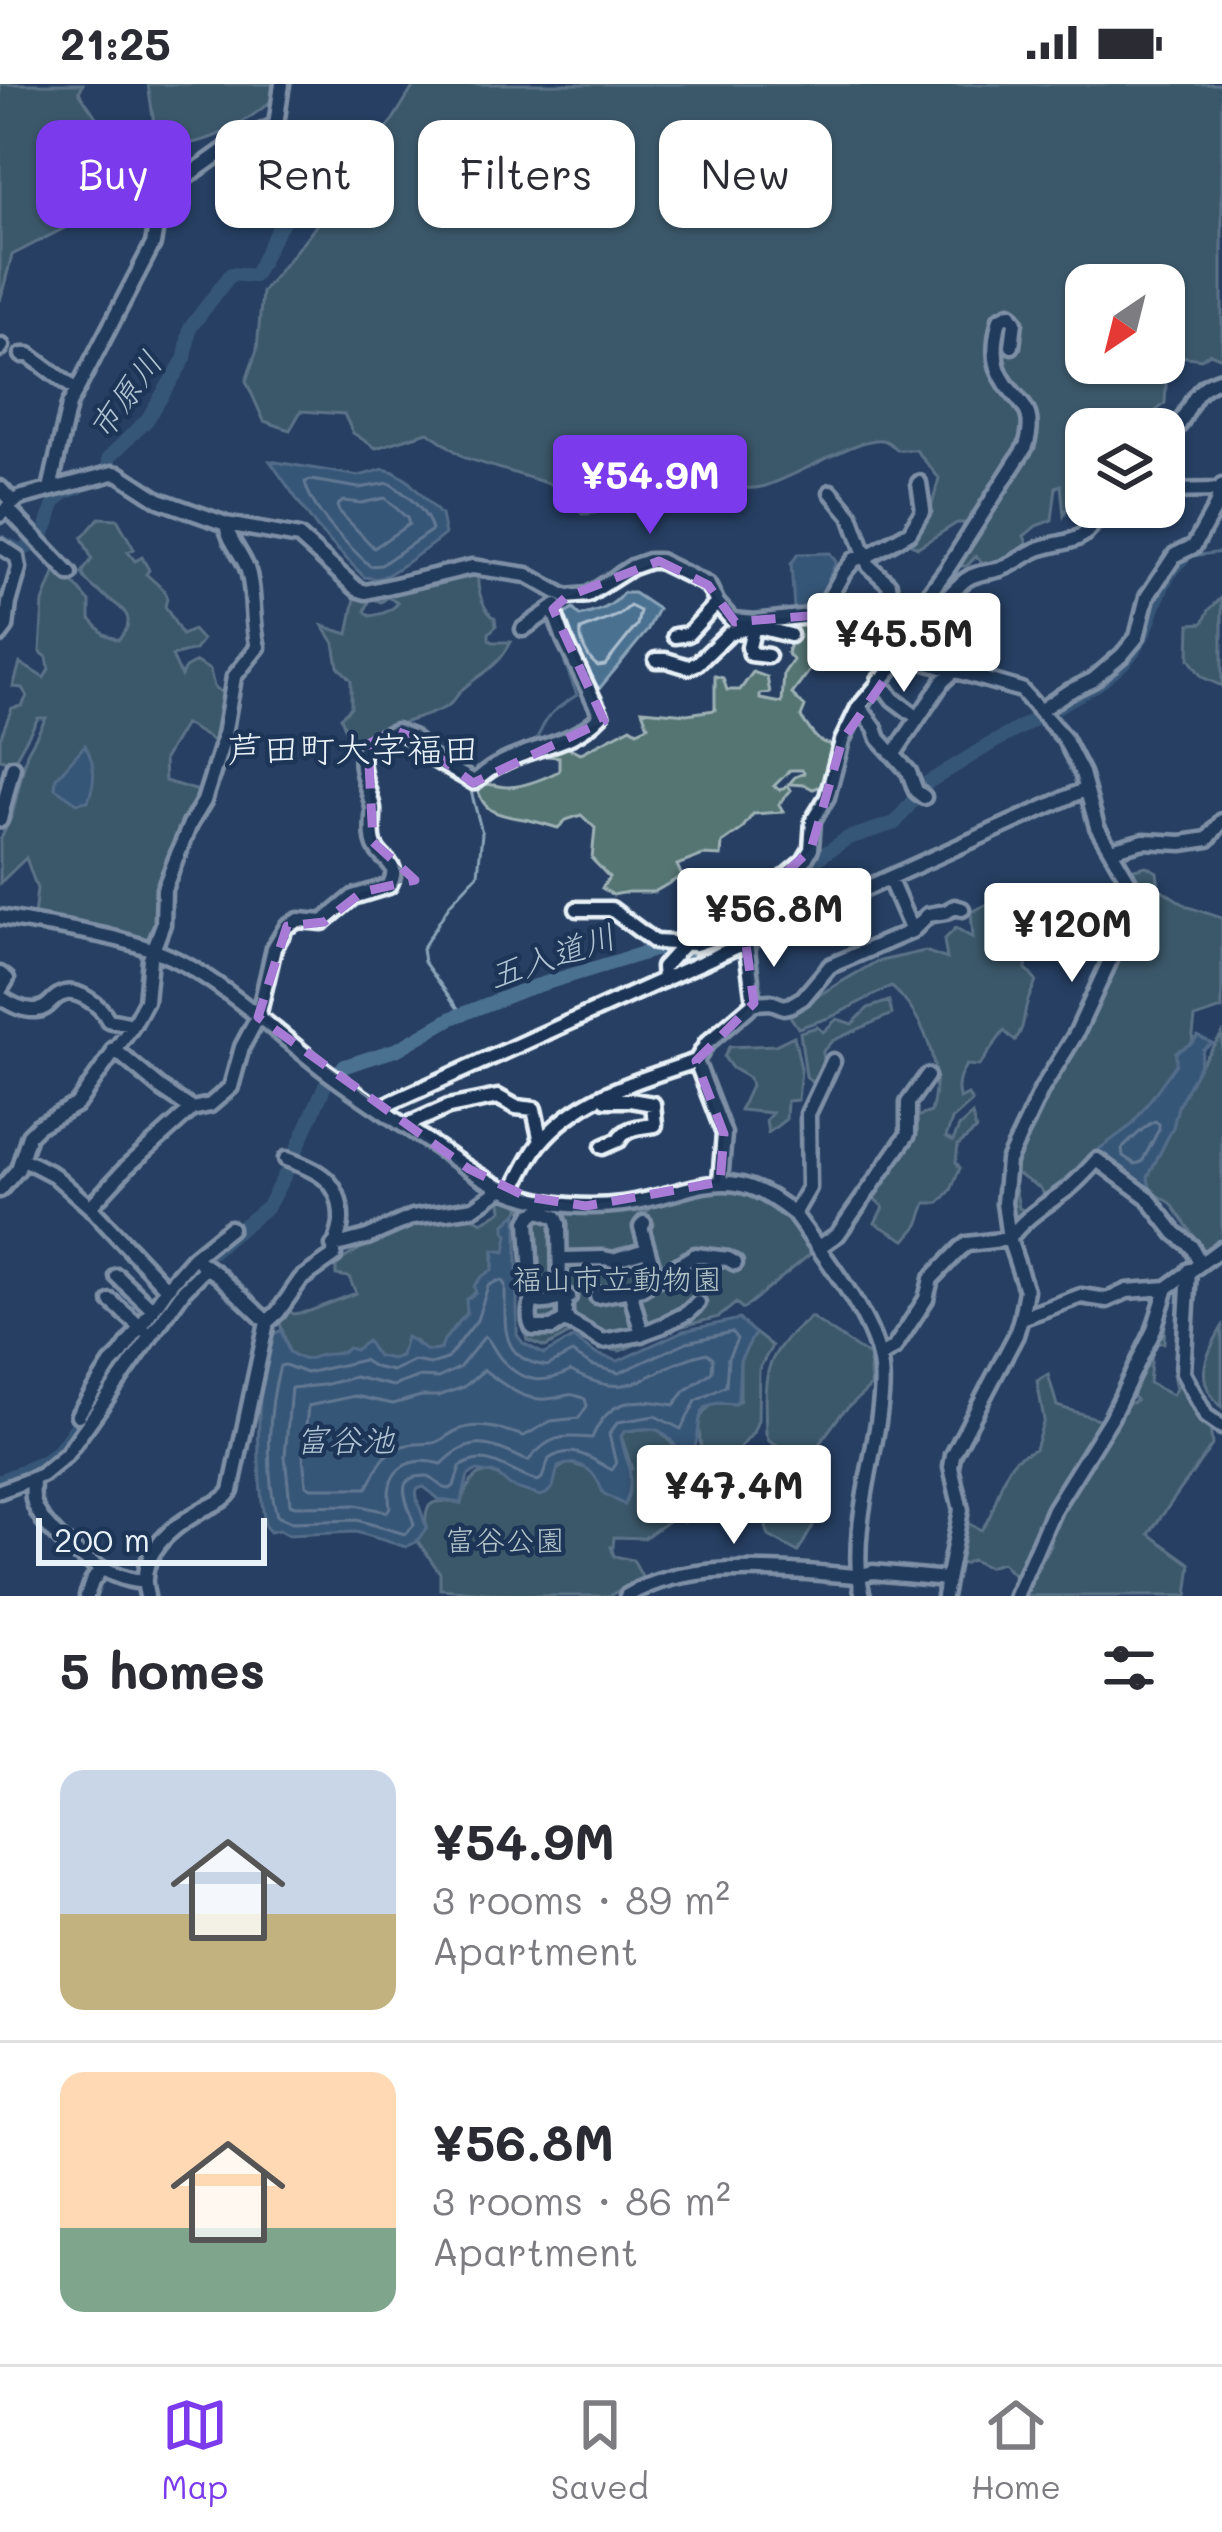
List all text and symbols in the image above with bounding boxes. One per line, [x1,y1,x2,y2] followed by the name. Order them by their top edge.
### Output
[60,13,171,71] text: 21:25
[36,120,191,228] chip: Buy
[215,120,394,228] chip: Rent
[418,120,635,228] chip: Filters
[659,120,832,228] chip: New
[1065,264,1185,384] north arrow
[1065,264,1185,528] map controls
[77,341,170,447] water label: 市原川
[1065,408,1185,528] button: layers
[552,435,748,537] pin: ¥54.9M
[580,448,720,499] text: ¥54.9M
[806,593,1002,695] pin: ¥45.5M
[834,606,974,657] text: ¥45.5M
[227,724,479,771] district label: 芦田町大字福田
[676,868,872,970] pin: ¥56.8M
[704,881,844,932] text: ¥56.8M
[988,883,1156,985] pin: ¥120M
[1011,896,1133,947] text: ¥120M
[482,913,621,996] water label: 五入道川
[512,1258,722,1298] park label: 福山市立動物園
[296,1417,396,1460] water label: 富谷池
[636,1445,832,1547] pin: ¥47.4M
[664,1458,804,1509] text: ¥47.4M
[36,1512,267,1565] scale bar
[54,1517,150,1560] text: 200 m
[445,1519,565,1559] park label: 富谷公園
[60,1635,265,1702] text: 5 homes
[1096,1635,1162,1701] icon: filters
[432,1806,615,1873] text: ¥54.9M
[156,1818,300,1962] icon: home
[432,1873,730,1924] text: 3 rooms · 89 m²
[432,1924,638,1975] text: Apartment
[432,2107,615,2174] text: ¥56.8M
[156,2120,300,2264] icon: home
[432,2174,731,2225] text: 3 rooms · 86 m²
[432,2225,638,2276] text: Apartment
[161,2392,228,2507] tab: Map
[551,2392,649,2507] tab: Saved
[971,2392,1061,2507] tab: Home

